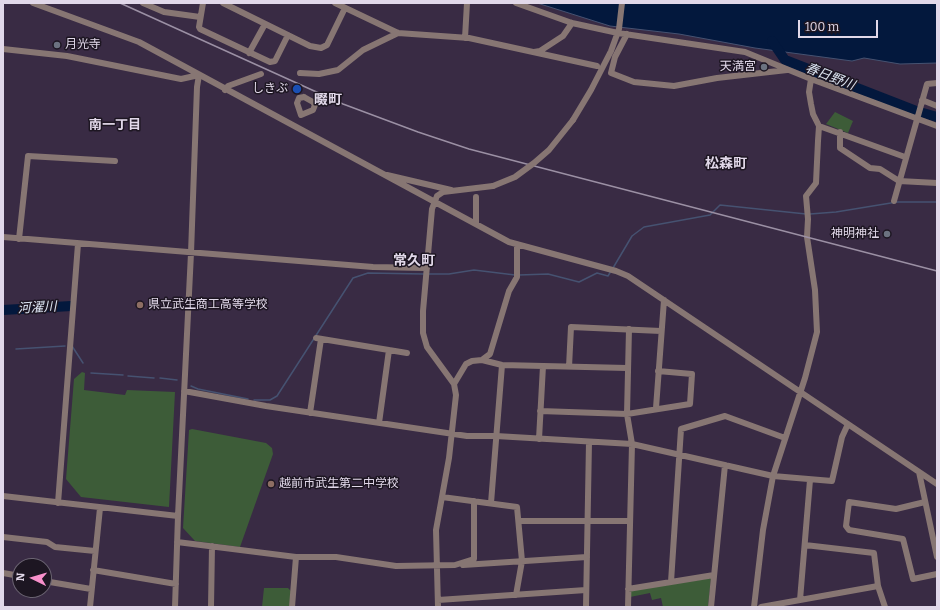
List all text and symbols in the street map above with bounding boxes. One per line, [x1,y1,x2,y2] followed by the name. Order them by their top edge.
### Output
[800,12,880,38] scale bar
[805,20,839,34] text: 100 m
[65,38,101,52] place label: 月光寺
[52,40,62,50] marker: 月光寺
[720,60,756,74] place label: 天満宮
[803,60,857,94] water label: 春日野川
[759,62,769,72] marker: 天満宮
[252,82,288,96] place label: しきぶ
[291,83,303,95] marker: しきぶ
[314,92,342,108] district label: 畷町
[89,117,141,133] district label: 南一丁目
[705,156,747,172] district label: 松森町
[831,227,879,241] place label: 神明神社
[882,229,892,239] marker: 神明神社
[393,253,435,269] district label: 常久町
[148,298,268,312] place label: 県立武生商工高等学校
[17,299,57,317] water label: 河濯川
[135,300,145,310] marker: 県立武生商工高等学校
[279,477,399,491] place label: 越前市武生第二中学校
[266,479,276,489] marker: 越前市武生第二中学校
[12,558,52,598] north arrow
[14,572,27,582] text: N

